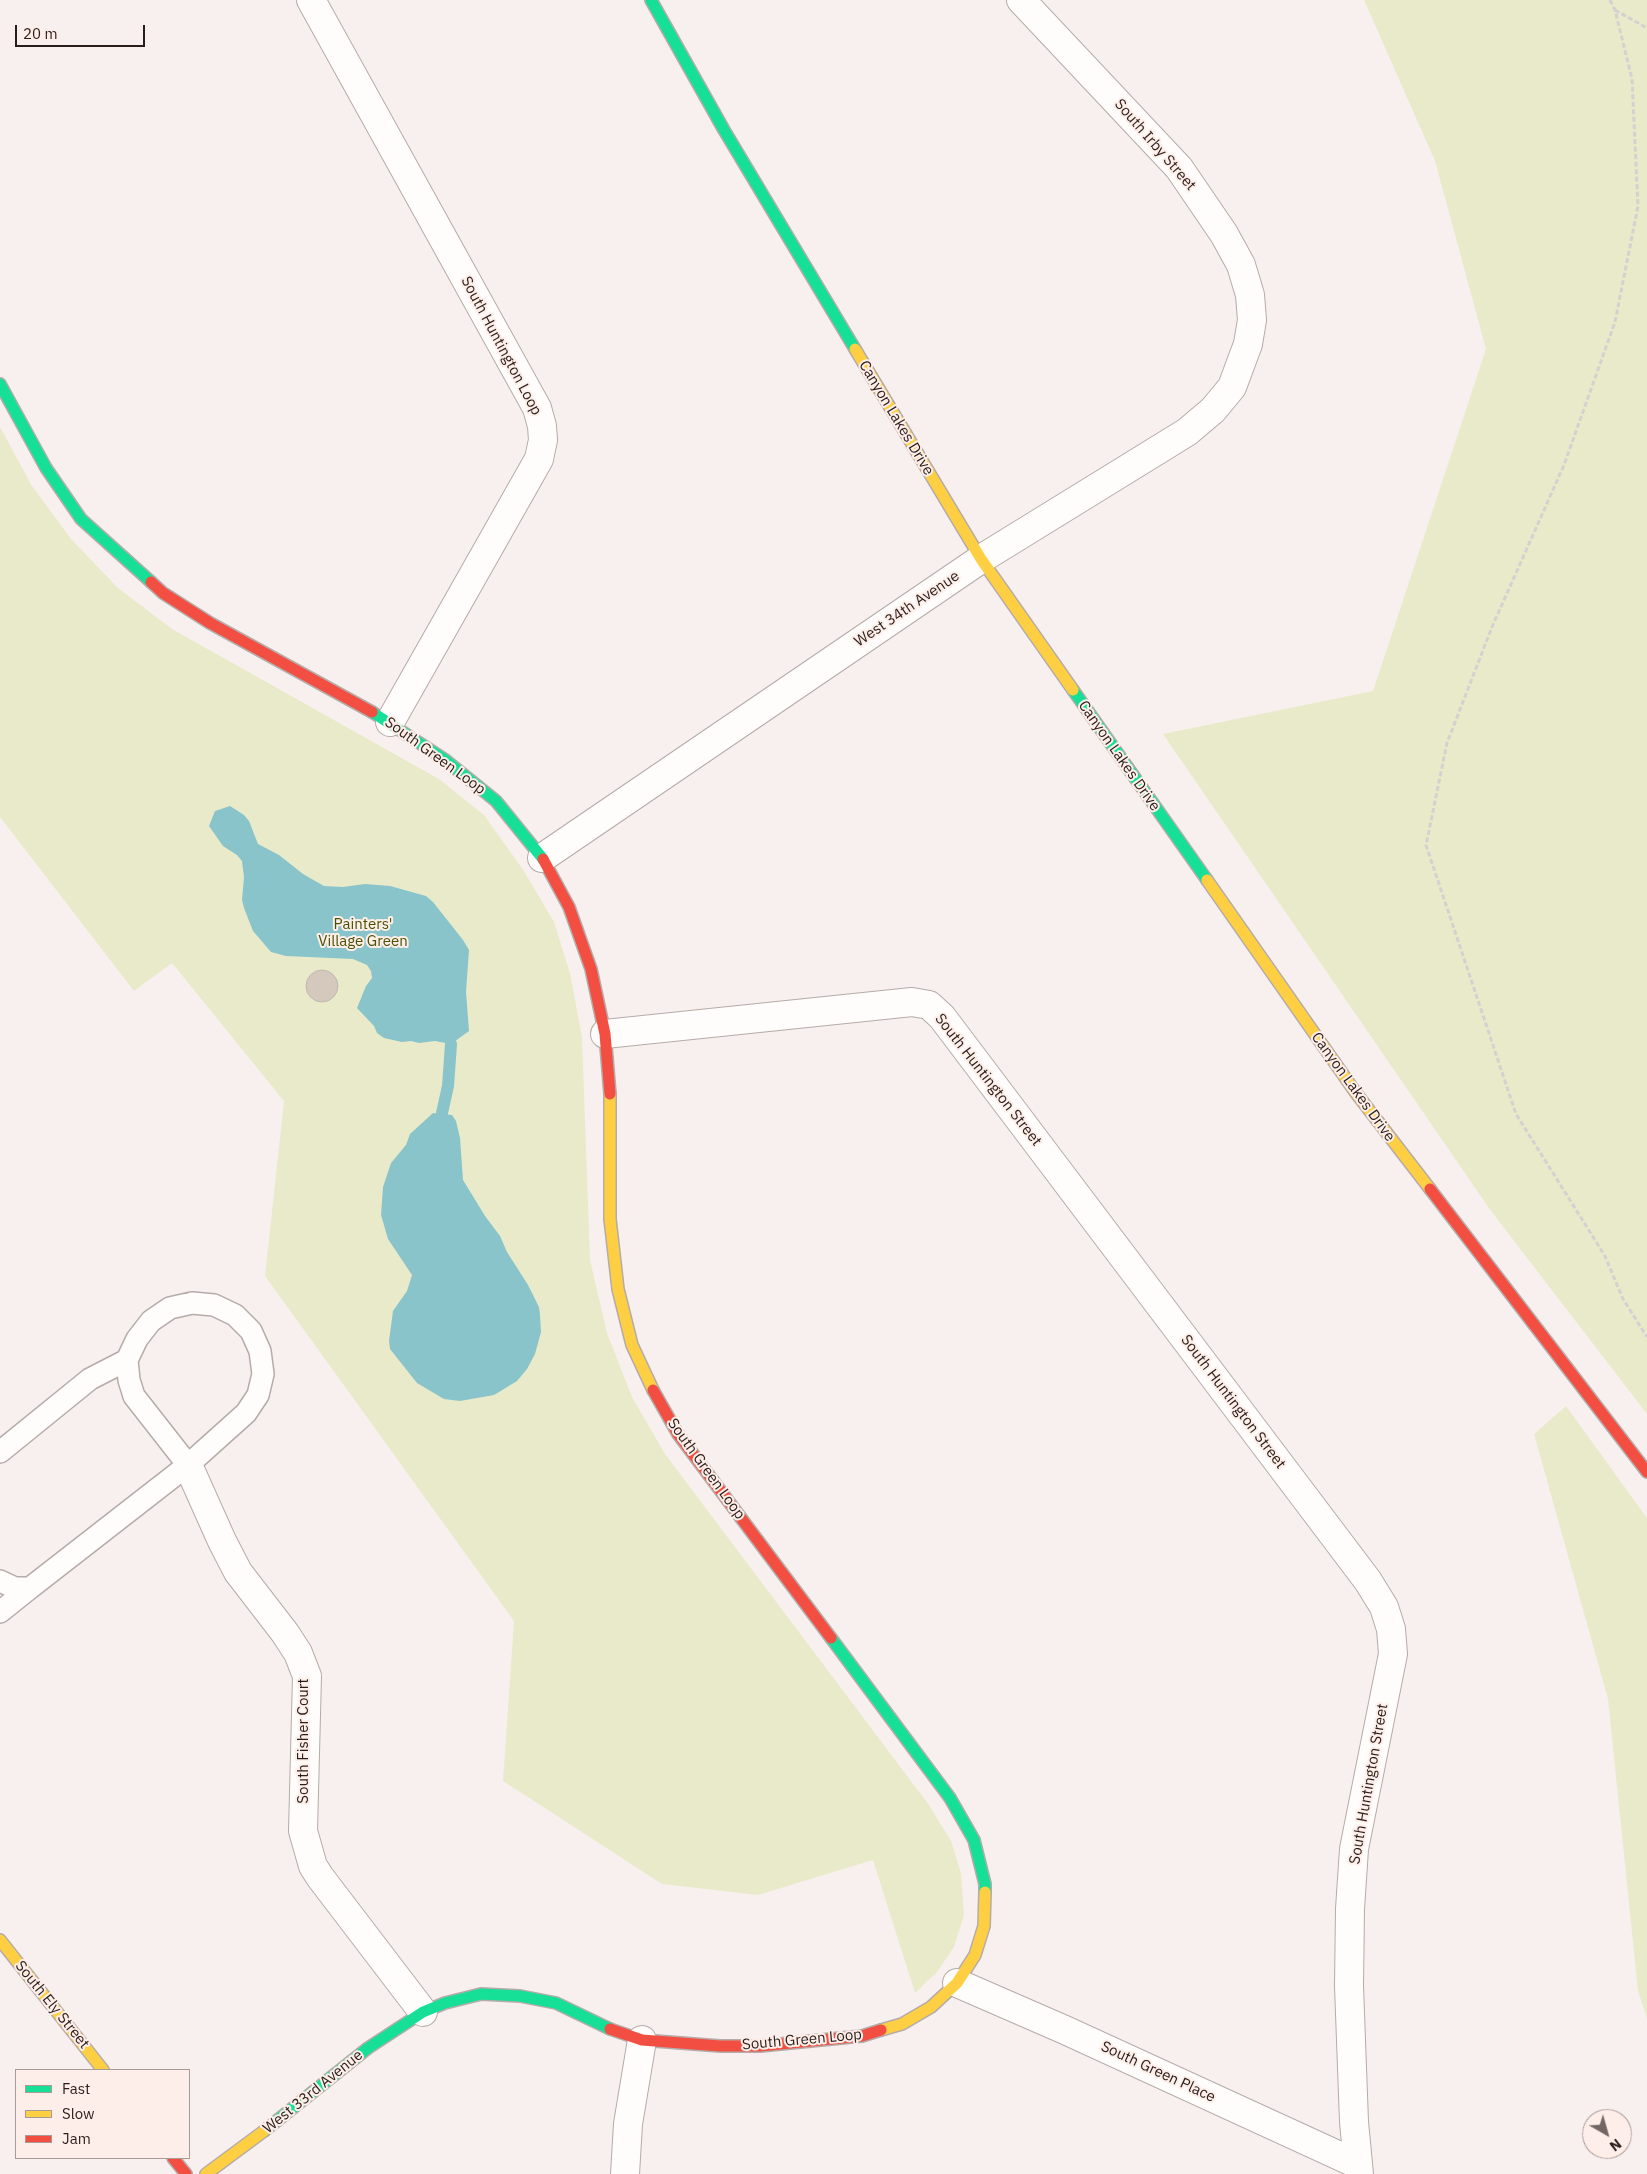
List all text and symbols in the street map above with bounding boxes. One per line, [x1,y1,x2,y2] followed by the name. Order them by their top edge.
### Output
[18,15,148,47] scale bar
[23,24,58,43] text: 20 m
[1110,96,1200,194] street label: South Irby Street
[457,274,545,418] street label: South Huntington Loop
[855,357,937,479] street label: Canyon Lakes Drive
[851,567,963,651] street label: West 34th Avenue
[1074,697,1164,815] street label: Canyon Lakes Drive
[381,713,489,799] street label: South Green Loop
[318,916,408,951] park label: Painters' Village Green
[931,1010,1045,1150] street label: South Huntington Street
[1307,1029,1399,1145] street label: Canyon Lakes Drive
[1177,1332,1289,1472] street label: South Huntington Street
[663,1415,749,1523] street label: South Green Loop
[295,1678,313,1804] street label: South Fisher Court
[1346,1702,1392,1866] street label: South Huntington Street
[11,1957,93,2053] street label: South Ely Street
[741,2026,863,2054] street label: South Green Loop
[1098,2038,1218,2106] street label: South Green Place
[259,2046,367,2138] street label: West 33rd Avenue
[15,2069,190,2159] legend
[62,2079,90,2098] text: Fast
[62,2104,95,2123] text: Slow
[1582,2109,1632,2159] north arrow
[62,2129,91,2148] text: Jam
[1606,2135,1625,2155] text: N

